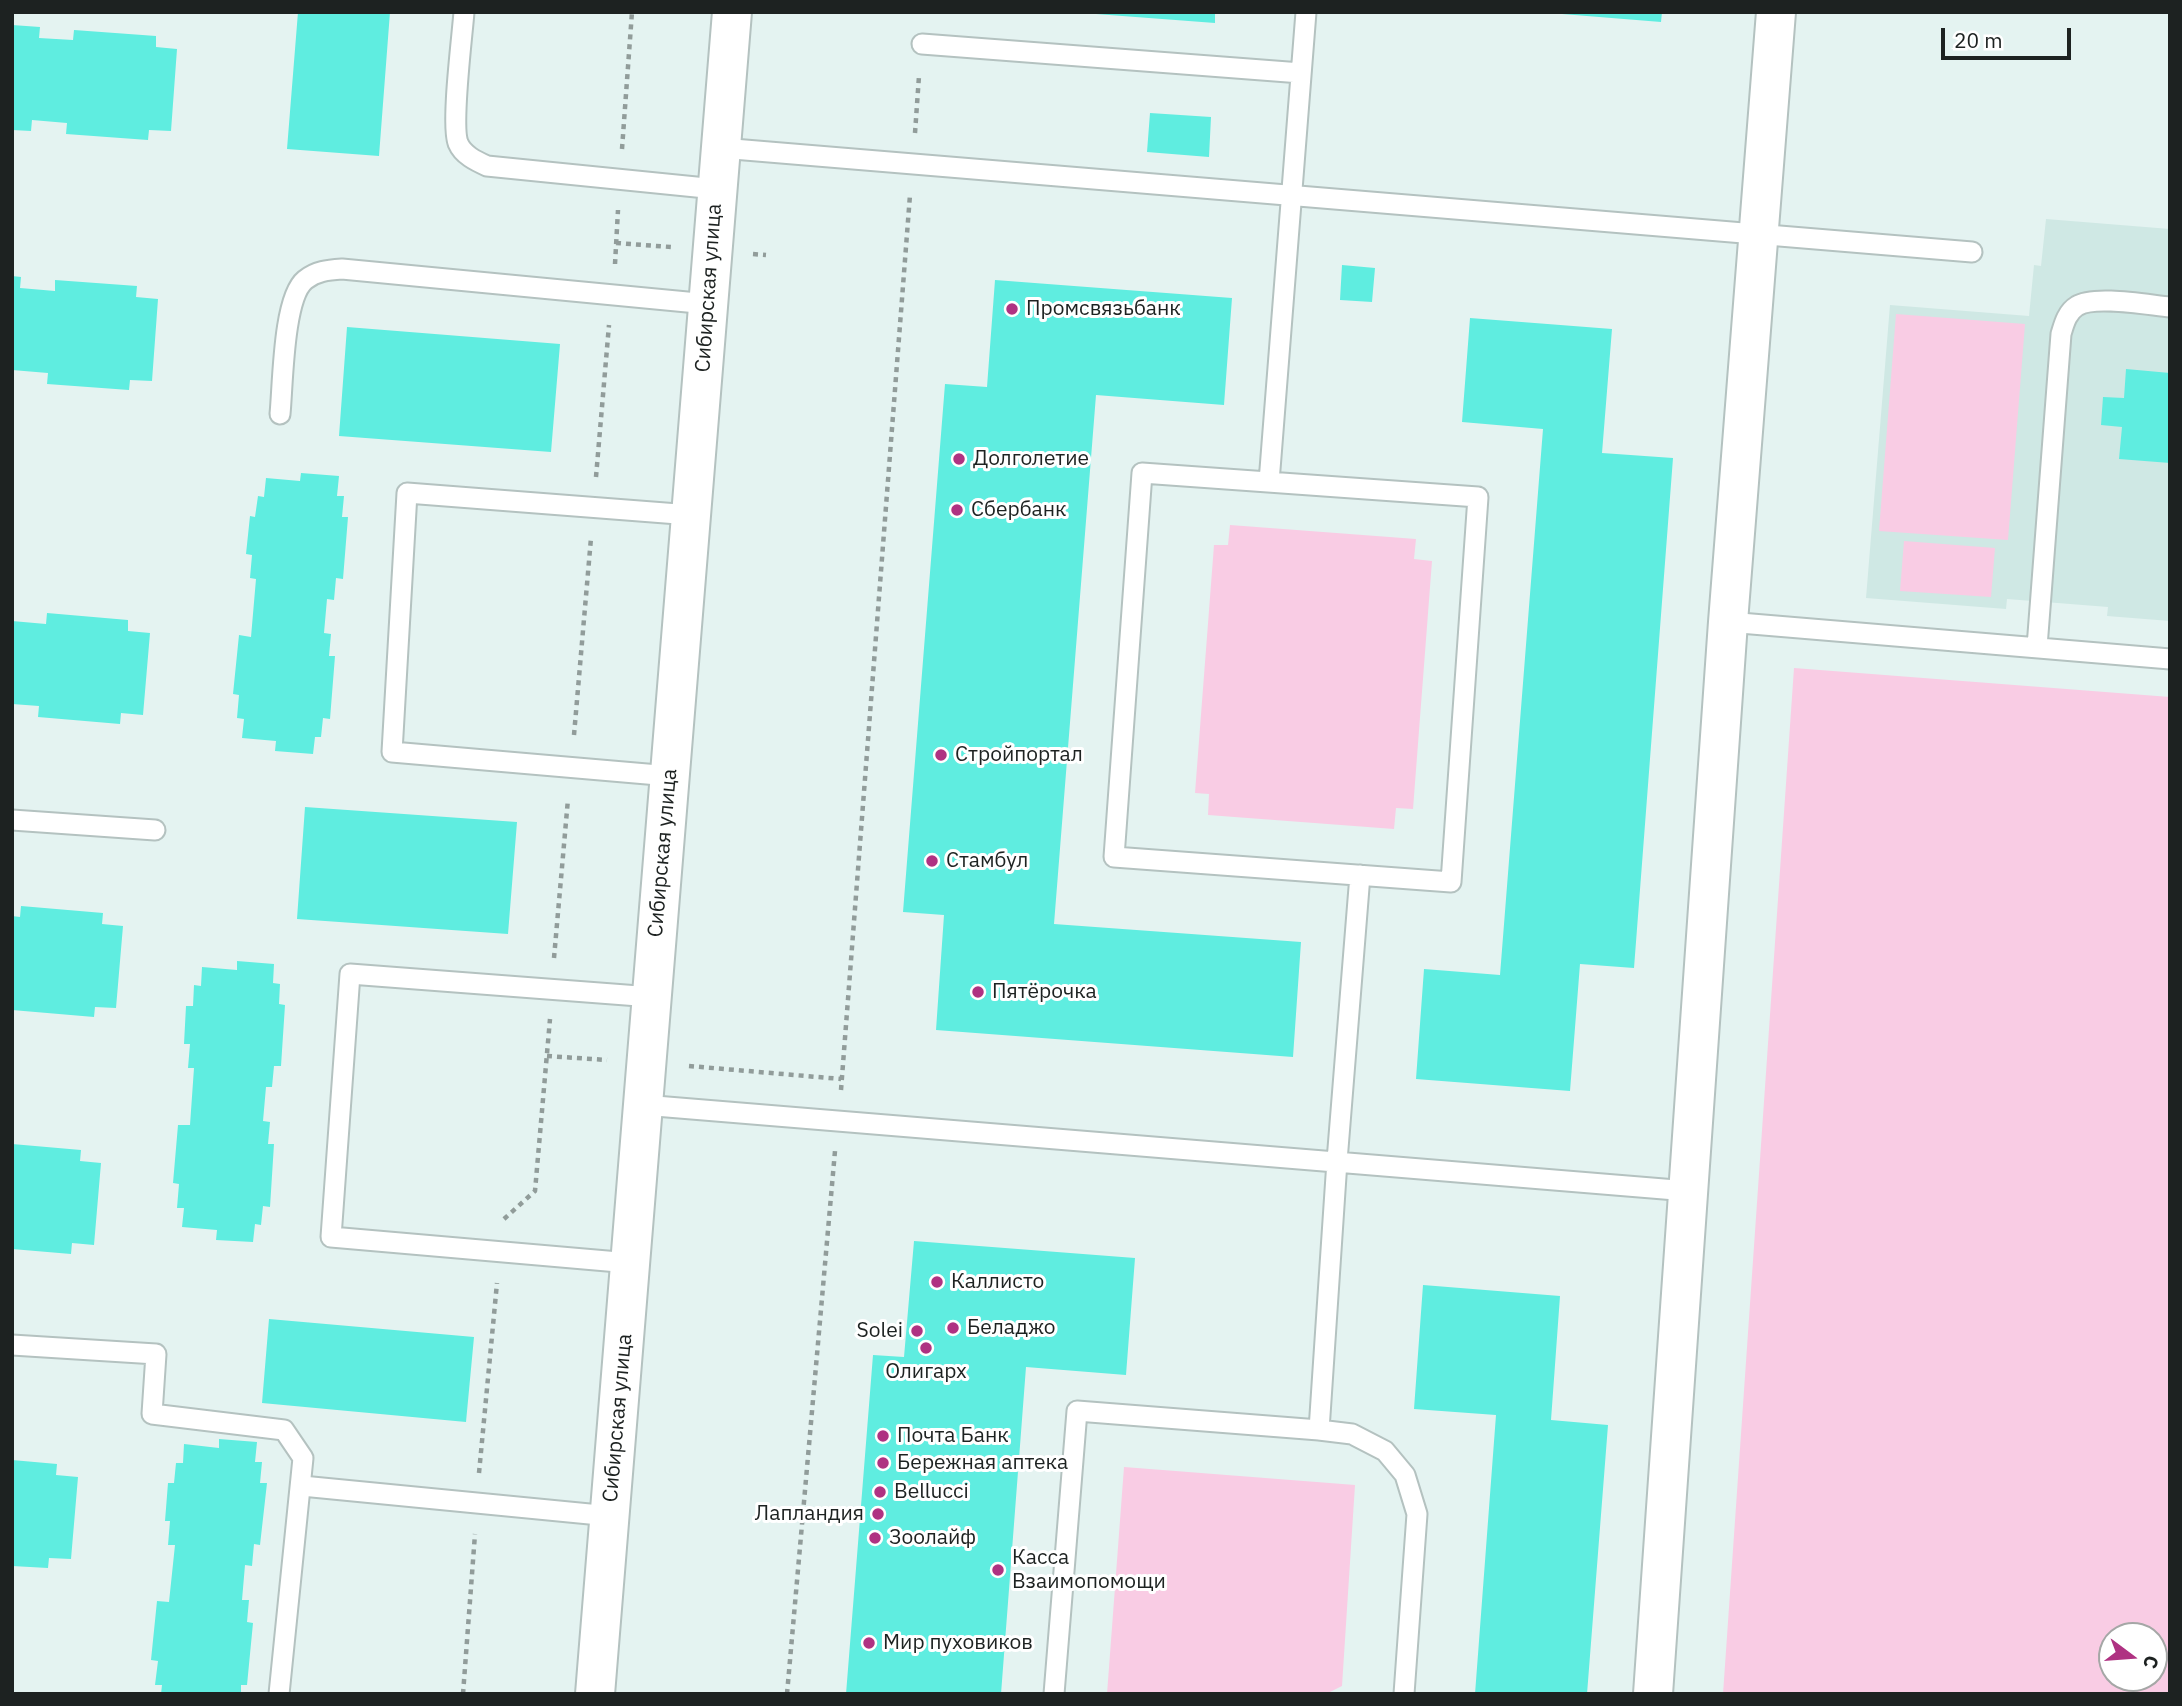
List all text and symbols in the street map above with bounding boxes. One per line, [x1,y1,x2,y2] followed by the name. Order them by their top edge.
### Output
[1944,14,2074,58] scale bar
[1954,26,2003,54] text: 20 m
[691,203,727,373] street label: Сибирская улица
[1026,296,1181,322] place label: Промсвязьбанк
[1004,301,1020,317] marker: Промсвязьбанк
[973,446,1089,472] place label: Долголетие
[951,451,967,467] marker: Долголетие
[971,497,1067,523] place label: Сбербанк
[949,502,965,518] marker: Сбербанк
[955,742,1083,768] place label: Стройпортал
[933,747,949,763] marker: Стройпортал
[643,768,683,938] street label: Сибирская улица
[946,848,1028,874] place label: Стамбул
[924,853,940,869] marker: Стамбул
[992,979,1097,1005] place label: Пятёрочка
[970,984,986,1000] marker: Пятёрочка
[951,1269,1044,1295] place label: Каллисто
[929,1274,945,1290] marker: Каллисто
[967,1315,1056,1341] place label: Беладжо
[857,1318,903,1344] place label: Solei
[945,1320,961,1336] marker: Беладжо
[909,1323,925,1339] marker: Solei
[598,1333,638,1503] street label: Сибирская улица
[918,1340,934,1356] marker: Олигарх
[885,1359,967,1385] place label: Олигарх
[897,1423,1009,1449] place label: Почта Банк
[875,1428,891,1444] marker: Почта Банк
[897,1450,1068,1476] place label: Бережная аптека
[875,1455,891,1471] marker: Бережная аптека
[894,1479,969,1505] place label: Bellucci
[872,1484,888,1500] marker: Bellucci
[755,1501,864,1527] place label: Лапландия
[870,1506,886,1522] marker: Лапландия
[889,1525,976,1551] place label: Зоолайф
[867,1530,883,1546] marker: Зоолайф
[1012,1545,1166,1595] place label: Касса Взаимопомощи
[990,1562,1006,1578] marker: Касса Взаимопомощи
[2098,1622,2168,1692] north arrow
[883,1630,1033,1656] place label: Мир пуховиков
[861,1635,877,1651] marker: Мир пуховиков
[2138,1653,2165,1671] text: С

